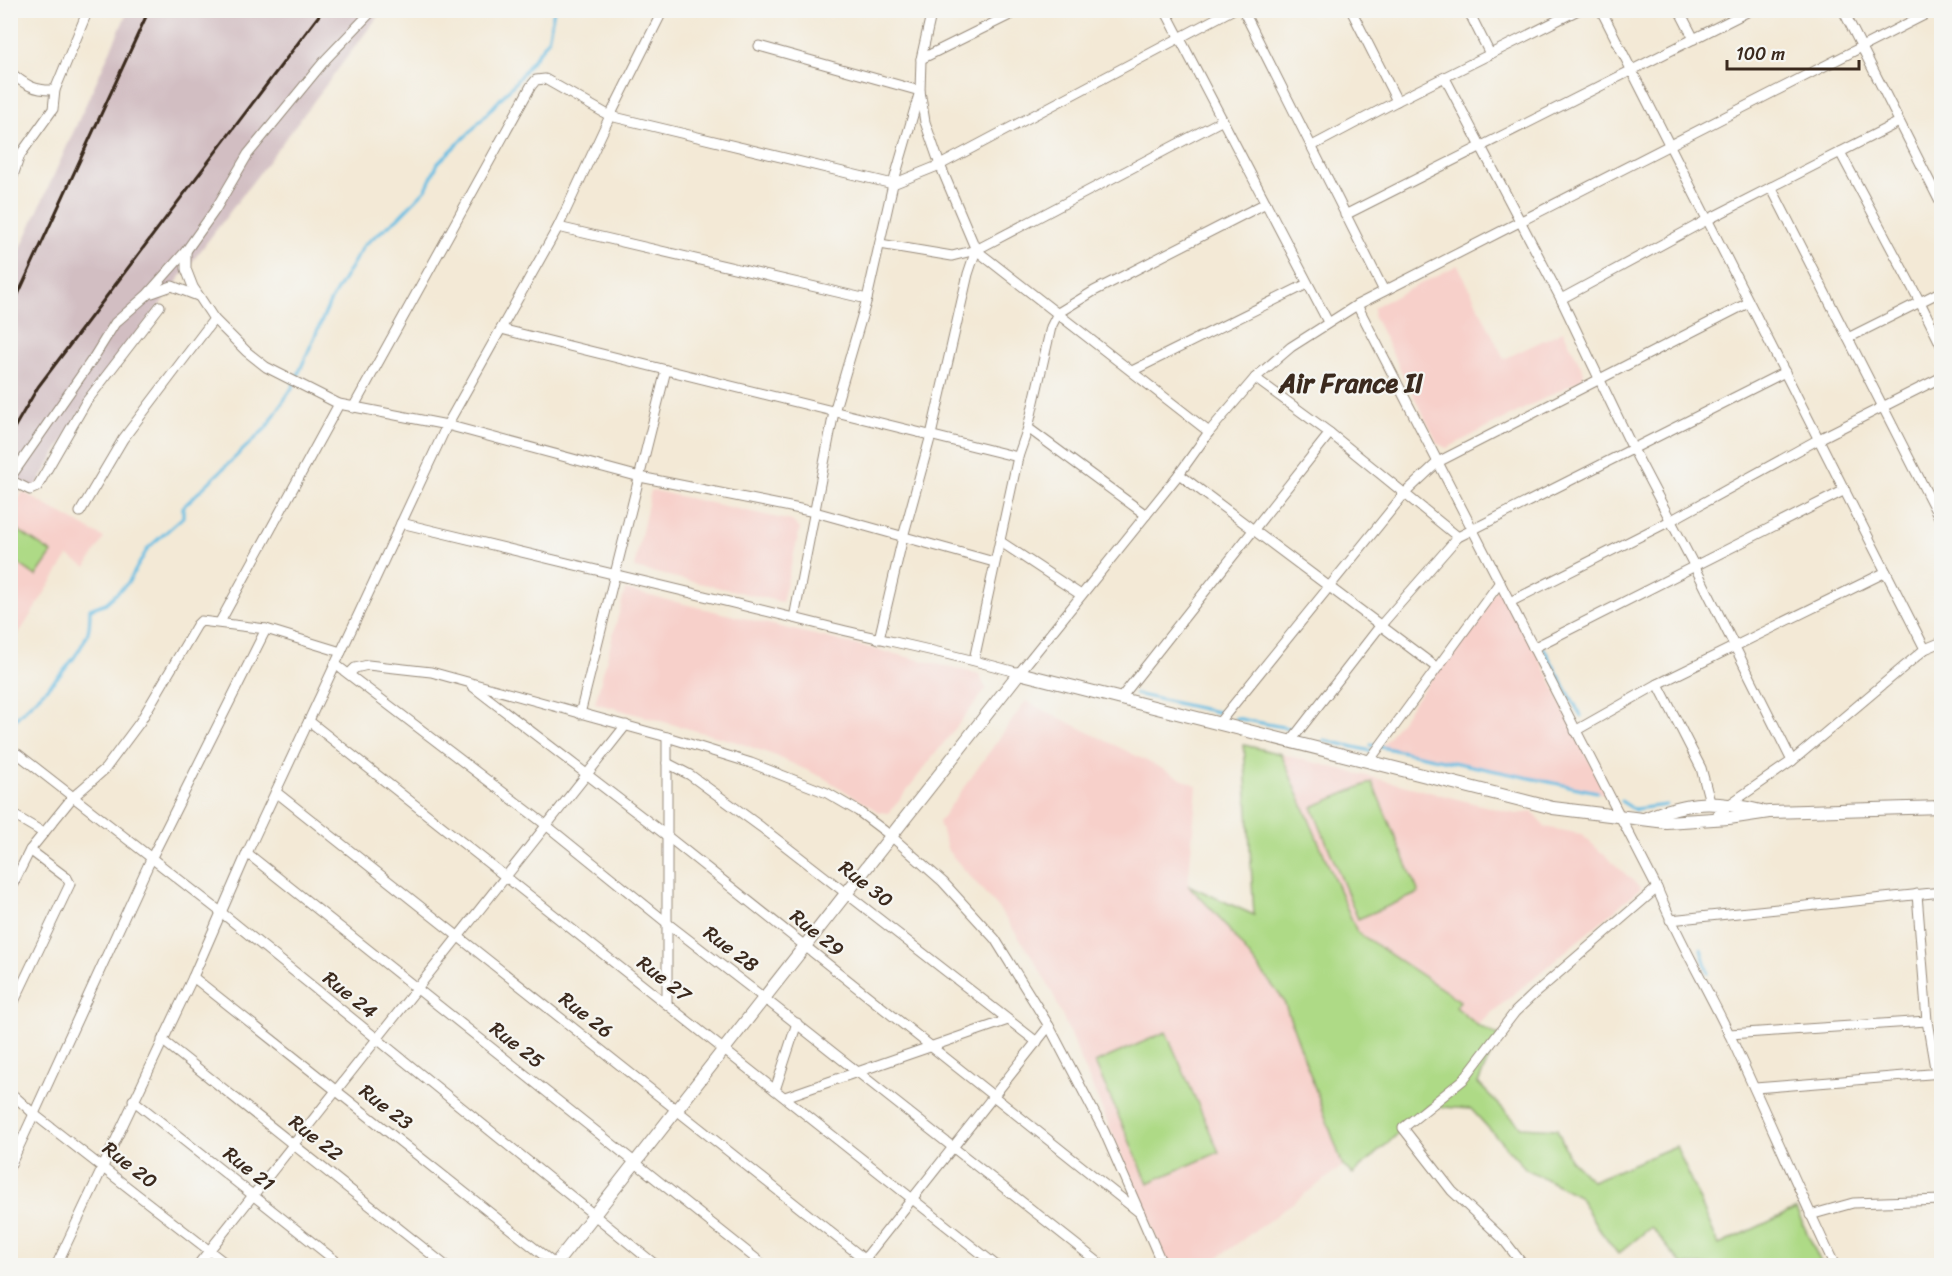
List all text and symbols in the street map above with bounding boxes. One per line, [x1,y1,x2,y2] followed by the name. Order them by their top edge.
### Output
[1727,33,1859,71] scale bar
[1736,38,1785,70] text: 100 m
[1278,360,1424,406] district label: Air France II
[831,851,901,917] street label: Rue 30
[782,900,852,966] street label: Rue 29
[696,916,766,982] street label: Rue 28
[629,946,700,1013] street label: Rue 27
[315,962,385,1028] street label: Rue 24
[551,982,621,1048] street label: Rue 26
[482,1012,552,1078] street label: Rue 25
[351,1074,421,1140] street label: Rue 23
[281,1105,351,1171] street label: Rue 22
[95,1132,165,1198] street label: Rue 20
[215,1137,283,1201] street label: Rue 21

